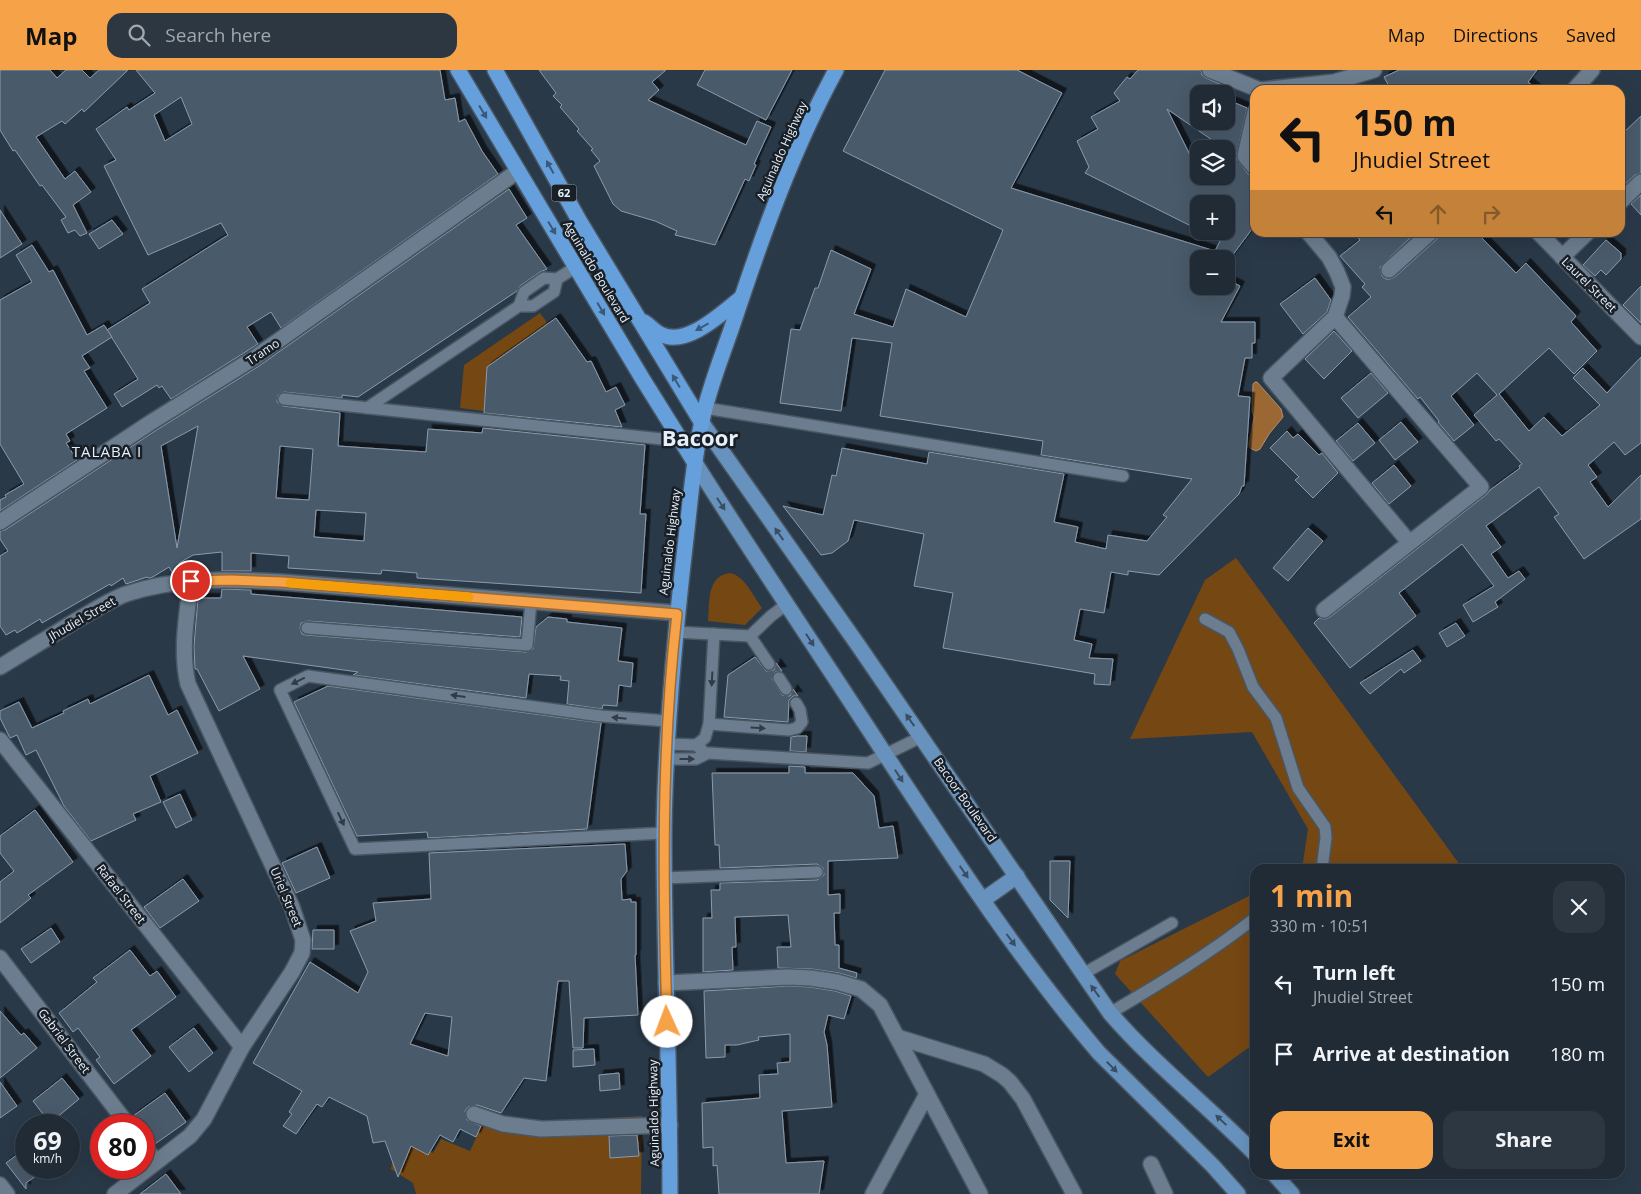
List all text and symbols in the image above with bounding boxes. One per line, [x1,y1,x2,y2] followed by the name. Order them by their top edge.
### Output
[107,13,457,58] search box
[25,19,77,52] text: Map
[125,21,153,49] icon: search
[165,22,271,48] text: Search here
[1388,23,1425,47] text: Map
[1453,23,1538,47] text: Directions
[1566,23,1616,47] text: Saved
[1190,85,1235,295] map controls
[1190,85,1235,130] button: sound
[752,98,811,203] street label: Aguinaldo Highway
[1353,99,1457,146] text: 150 m
[478,105,487,118] one-way arrow
[1270,105,1335,170] icon: left
[1190,140,1235,185] button: layers
[1353,144,1490,174] text: Jhudiel Street
[545,161,554,174] one-way arrow
[552,185,576,202] road number: 62
[1190,195,1235,240] button: +
[1371,200,1399,228] icon: left
[1424,200,1452,228] icon: ahead
[1477,200,1505,228] icon: right
[559,218,634,326] street label: Aguinaldo Boulevard
[548,221,557,234] one-way arrow
[1190,250,1235,295] button: −
[1558,253,1621,316] street label: Laurel Street
[596,302,605,315] one-way arrow
[695,323,710,331] one-way arrow
[243,334,283,369] street label: Tramo
[672,374,681,387] one-way arrow
[662,422,738,452] district label: Bacoor
[72,441,142,461] district label: TALABA I
[655,487,685,596] street label: Aguinaldo Highway
[716,497,726,511] one-way arrow
[774,528,785,541] one-way arrow
[170,560,212,602] pin
[177,567,205,595] icon: arrive
[44,593,118,645] street label: Jhudiel Street
[806,633,815,646] one-way arrow
[707,671,715,687] one-way arrow
[291,677,305,685] one-way arrow
[450,692,466,700] one-way arrow
[905,713,915,727] one-way arrow
[611,714,627,722] one-way arrow
[750,724,766,732] one-way arrow
[930,754,1001,845] street label: Bacoor Boulevard
[680,755,696,763] one-way arrow
[895,769,904,782] one-way arrow
[337,812,345,826] one-way arrow
[93,860,150,927] street label: Rafael Street
[266,864,307,929] street label: Uriel Street
[959,866,969,879] one-way arrow
[1270,875,1353,916] text: 1 min
[1553,881,1605,933] button: close
[1270,915,1370,937] text: 330 m · 10:51
[1006,933,1016,947] one-way arrow
[1313,960,1395,986] text: Turn left
[1270,970,1298,998] icon: left
[1550,971,1605,997] text: 150 m
[1090,985,1100,998] one-way arrow
[1313,986,1413,1008] text: Jhudiel Street
[640,995,692,1047] position arrow
[34,1005,94,1077] street label: Gabriel Street
[1270,1040,1298,1068] icon: arrive
[1313,1041,1510,1067] text: Arrive at destination
[1550,1041,1605,1067] text: 180 m
[644,1058,663,1167] street label: Aguinaldo Highway
[1106,1060,1118,1072] one-way arrow
[1270,1111,1433,1169] button: Exit
[1443,1111,1605,1169] button: Share
[90,1114,155,1179] speed limit sign: 80
[1215,1114,1227,1126] one-way arrow
[33,1123,62,1157] text: 69
[33,1150,62,1167] text: km/h

